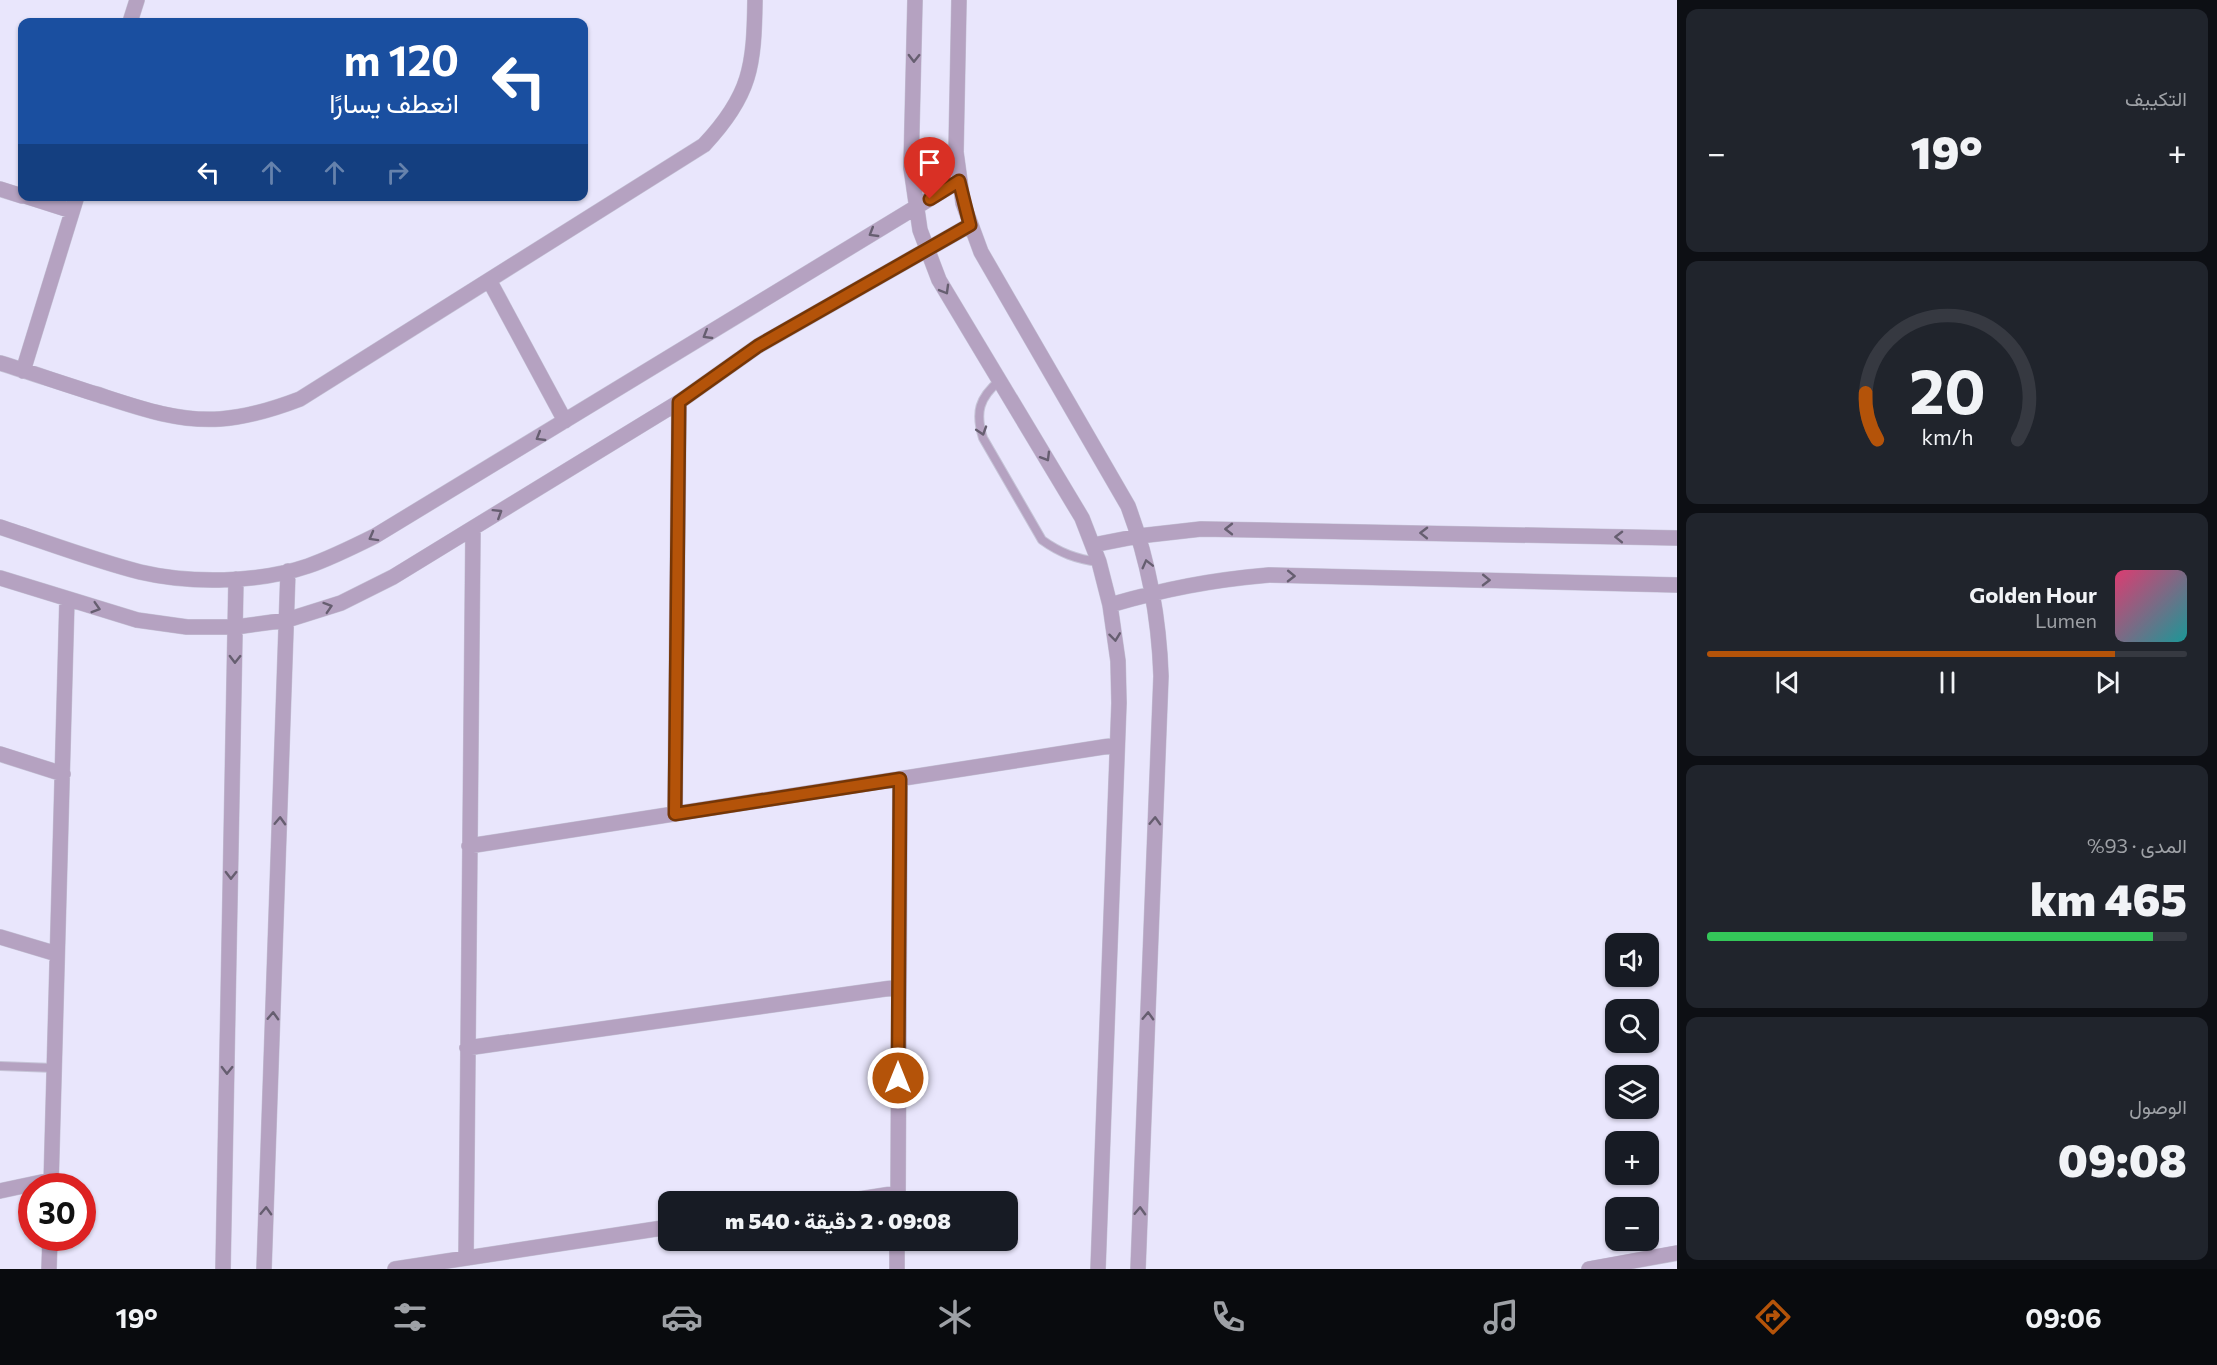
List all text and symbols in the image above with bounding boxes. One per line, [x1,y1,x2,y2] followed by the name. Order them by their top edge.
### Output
[344,33,459,85] text: 120 m
[480,42,558,120] icon: left
[908,54,920,63] one-way arrow
[329,86,459,119] text: انعطف يسارًا
[2125,86,2187,110] text: التكييف
[1911,123,1983,178] text: 19°
[1707,131,1726,172] text: −
[2168,131,2187,172] text: +
[904,137,955,199] pin
[913,146,946,179] icon: arrive
[192,156,225,189] icon: left
[255,156,288,189] icon: ahead
[318,156,351,189] icon: ahead
[381,156,414,189] icon: right
[869,226,879,238] one-way arrow
[938,284,949,294] one-way arrow
[703,328,713,339] one-way arrow
[1909,351,1985,427] text: 20
[1921,423,1973,449] text: km/h
[975,425,987,435] one-way arrow
[536,429,546,441] one-way arrow
[1038,451,1050,461] one-way arrow
[492,508,502,520] one-way arrow
[1224,523,1233,535] one-way arrow
[1419,526,1428,539] one-way arrow
[369,529,379,541] one-way arrow
[1614,530,1623,543] one-way arrow
[1142,559,1155,569] one-way arrow
[1287,569,1296,582] one-way arrow
[1482,574,1491,586] one-way arrow
[1969,581,2097,608] text: Golden Hour
[90,601,101,613] one-way arrow
[322,602,333,614] one-way arrow
[2035,608,2097,632] text: Lumen
[1108,632,1121,641] one-way arrow
[229,654,241,663] one-way arrow
[1771,666,1804,699] icon: previous
[1931,666,1964,699] icon: pause
[2091,666,2124,699] icon: next
[273,816,286,825] one-way arrow
[1149,816,1162,825] one-way arrow
[2087,833,2187,857] text: المدى · 93%
[225,870,237,879] one-way arrow
[2030,870,2187,925] text: 465 km
[1605,933,1659,1251] map controls
[1605,933,1659,987] button: sound
[1605,999,1659,1053] button: search
[267,1011,279,1020] one-way arrow
[1141,1011,1154,1020] one-way arrow
[866,1046,930,1110] position arrow
[221,1065,233,1074] one-way arrow
[1605,1065,1659,1119] button: layers
[2129,1094,2187,1118] text: الوصول
[1605,1131,1659,1185] button: +
[2058,1131,2187,1186] text: 09:08
[18,1173,96,1251] speed limit sign: 30
[1605,1197,1659,1251] button: −
[260,1206,273,1215] one-way arrow
[1133,1206,1146,1215] one-way arrow
[725,1207,951,1234] text: 09:08 · 2 دقيقة · 540 m
[389,1296,431,1338] icon: filters
[661,1296,703,1338] icon: car
[934,1296,976,1338] icon: climate
[1207,1296,1249,1338] icon: phone
[1480,1296,1522,1338] icon: music
[1752,1296,1794,1338] icon: directions
[115,1301,158,1334] text: 19°
[2025,1301,2102,1334] text: 09:06

